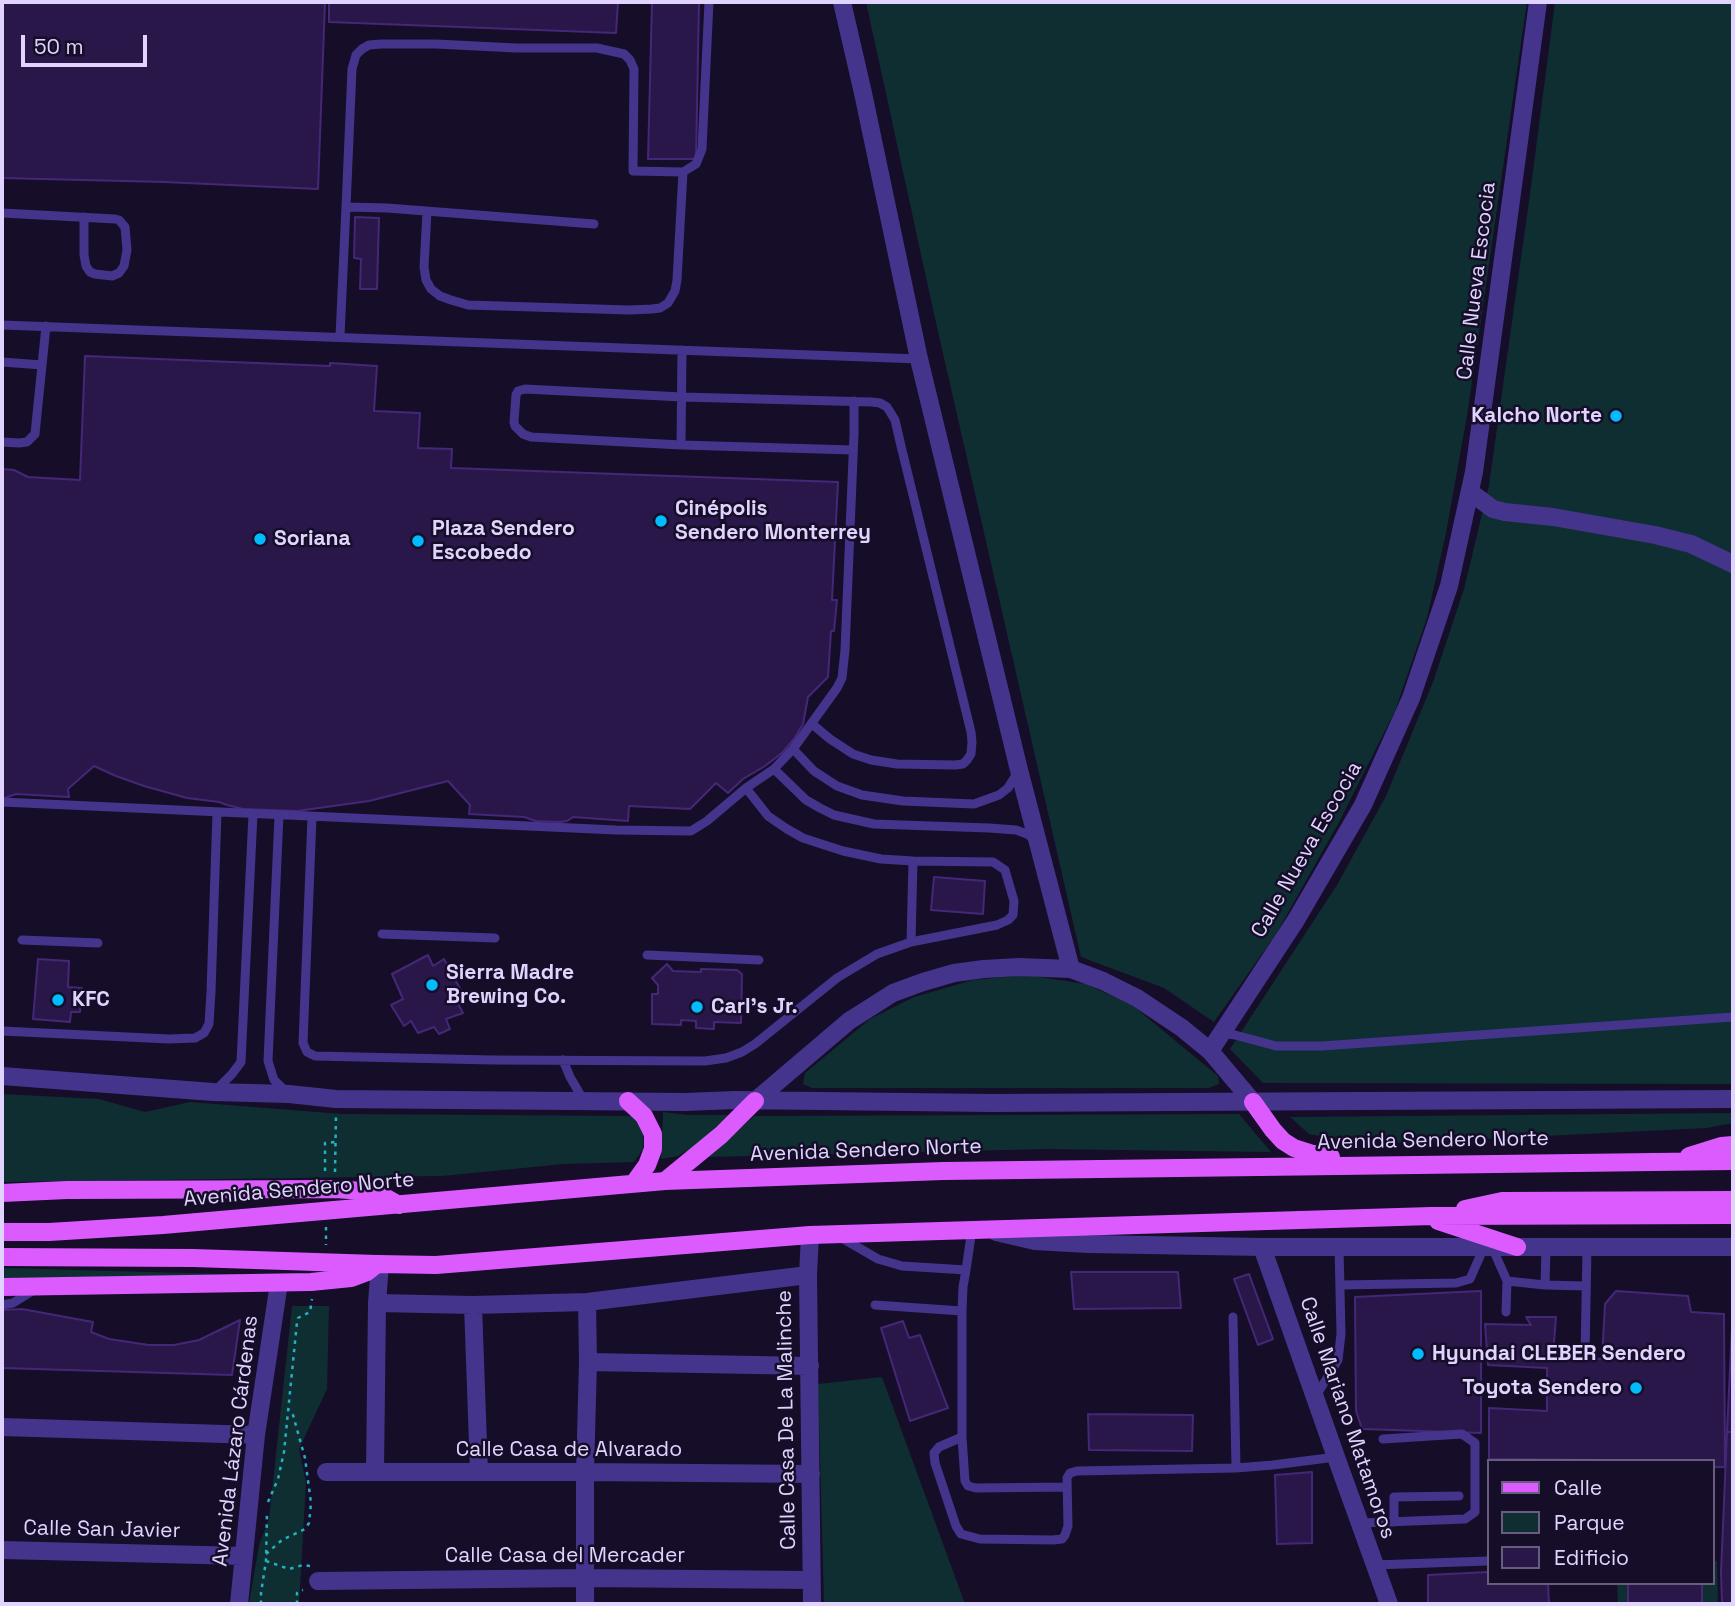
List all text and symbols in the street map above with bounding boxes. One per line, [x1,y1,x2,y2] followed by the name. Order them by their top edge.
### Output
[24,21,150,65] scale bar
[34,33,84,60] text: 50 m
[1452,181,1502,381] street label: Calle Nueva Escocia
[1471,403,1602,429] place label: Kalcho Norte
[1608,408,1624,424] marker: Kalcho Norte
[675,496,871,546] place label: Cinépolis Sendero Monterrey
[653,513,669,529] marker: Cinépolis Sendero Monterrey
[432,516,575,566] place label: Plaza Sendero Escobedo
[274,526,351,552] place label: Soriana
[252,531,268,547] marker: Soriana
[410,533,426,549] marker: Plaza Sendero Escobedo
[1246,757,1368,943] street label: Calle Nueva Escocia
[446,960,574,1010] place label: Sierra Madre Brewing Co.
[424,977,440,993] marker: Sierra Madre Brewing Co.
[72,987,110,1013] place label: KFC
[50,992,66,1008] marker: KFC
[711,994,798,1020] place label: Carl's Jr.
[689,999,705,1015] marker: Carl's Jr.
[1317,1126,1549,1156] street label: Avenida Sendero Norte
[750,1134,982,1168] street label: Avenida Sendero Norte
[182,1167,416,1213] street label: Avenida Sendero Norte
[772,1290,802,1550] street label: Calle Casa De La Malinche
[1294,1294,1400,1542] street label: Calle Mariano Matamoros
[208,1314,264,1568] street label: Avenida Lázaro Cárdenas
[1432,1341,1686,1367] place label: Hyundai CLEBER Sendero
[1410,1346,1426,1362] marker: Hyundai CLEBER Sendero
[1462,1375,1622,1401] place label: Toyota Sendero
[1628,1380,1644,1396] marker: Toyota Sendero
[456,1437,682,1463] street label: Calle Casa de Alvarado
[1486,1459,1714,1585] legend
[1554,1474,1602,1501] text: Calle
[1554,1509,1625,1536] text: Parque
[23,1516,181,1544] street label: Calle San Javier
[445,1543,685,1569] street label: Calle Casa del Mercader
[1554,1544,1629,1571] text: Edificio

